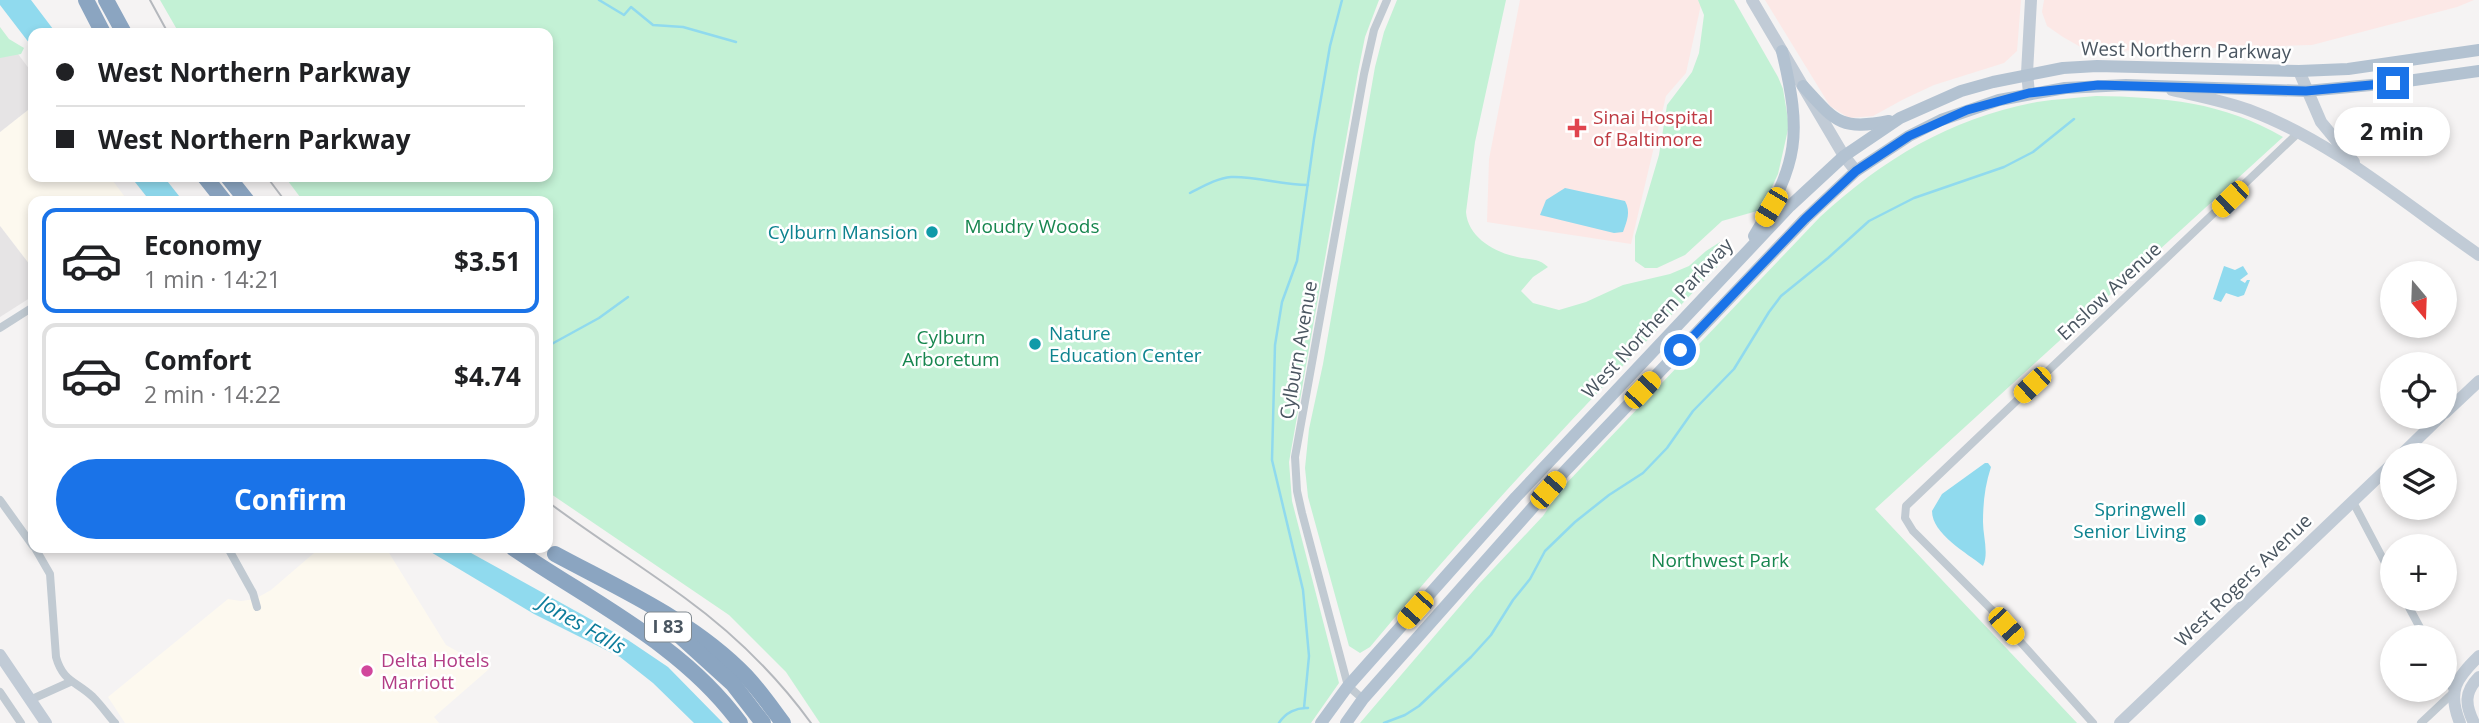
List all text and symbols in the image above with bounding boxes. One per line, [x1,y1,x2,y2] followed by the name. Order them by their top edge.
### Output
[2081,35,2292,65] street label: West Northern Parkway
[98,54,411,90] text: West Northern Parkway
[2377,67,2409,99] route end
[1593,104,1713,152] place label: Sinai Hospital of Baltimore
[2335,108,2451,156] callout: 2 min
[2360,115,2424,147] text: 2 min
[1567,118,1587,138] marker: Sinai Hospital of Baltimore
[98,121,411,157] text: West Northern Parkway
[2208,177,2253,221] car
[1752,184,1791,230] car
[964,213,1100,239] park label: Moudry Woods
[768,219,918,245] place label: Cylburn Mansion
[924,224,940,240] marker: Cylburn Mansion
[144,227,262,263] text: Economy
[60,229,123,292] icon: car
[1576,232,1739,404] street label: West Northern Parkway
[2051,236,2167,346] street label: Enslow Avenue
[454,243,521,279] text: $3.51
[2380,261,2457,338] north arrow
[2380,261,2457,702] map controls
[144,263,281,295] text: 1 min · 14:21
[1273,279,1323,421] street label: Cylburn Avenue
[1049,320,1202,368] place label: Nature Education Center
[902,324,1000,372] park label: Cylburn Arboretum
[1664,334,1696,366] route start
[1027,336,1043,352] marker: Nature Education Center
[144,342,251,378] text: Comfort
[60,344,123,407] icon: car
[2380,352,2457,429] button: locate
[454,358,521,394] text: $4.74
[2010,363,2055,407] car
[1620,367,1665,413] car
[144,378,281,410] text: 2 min · 14:22
[2380,443,2457,520] button: layers
[56,459,525,539] button: Confirm
[1527,467,1570,513] car
[2073,496,2186,544] place label: Springwell Senior Living
[2169,508,2317,652] street label: West Rogers Avenue
[2192,512,2208,528] marker: Springwell Senior Living
[2380,534,2457,611] button: +
[1651,547,1789,573] park label: Northwest Park
[530,586,631,660] water label: Jones Falls
[1394,587,1437,633] car
[1985,603,2028,649] car
[645,612,691,642] road number: I 83
[2380,625,2457,702] button: −
[381,647,489,695] place label: Delta Hotels Marriott
[359,663,375,679] marker: Delta Hotels Marriott

